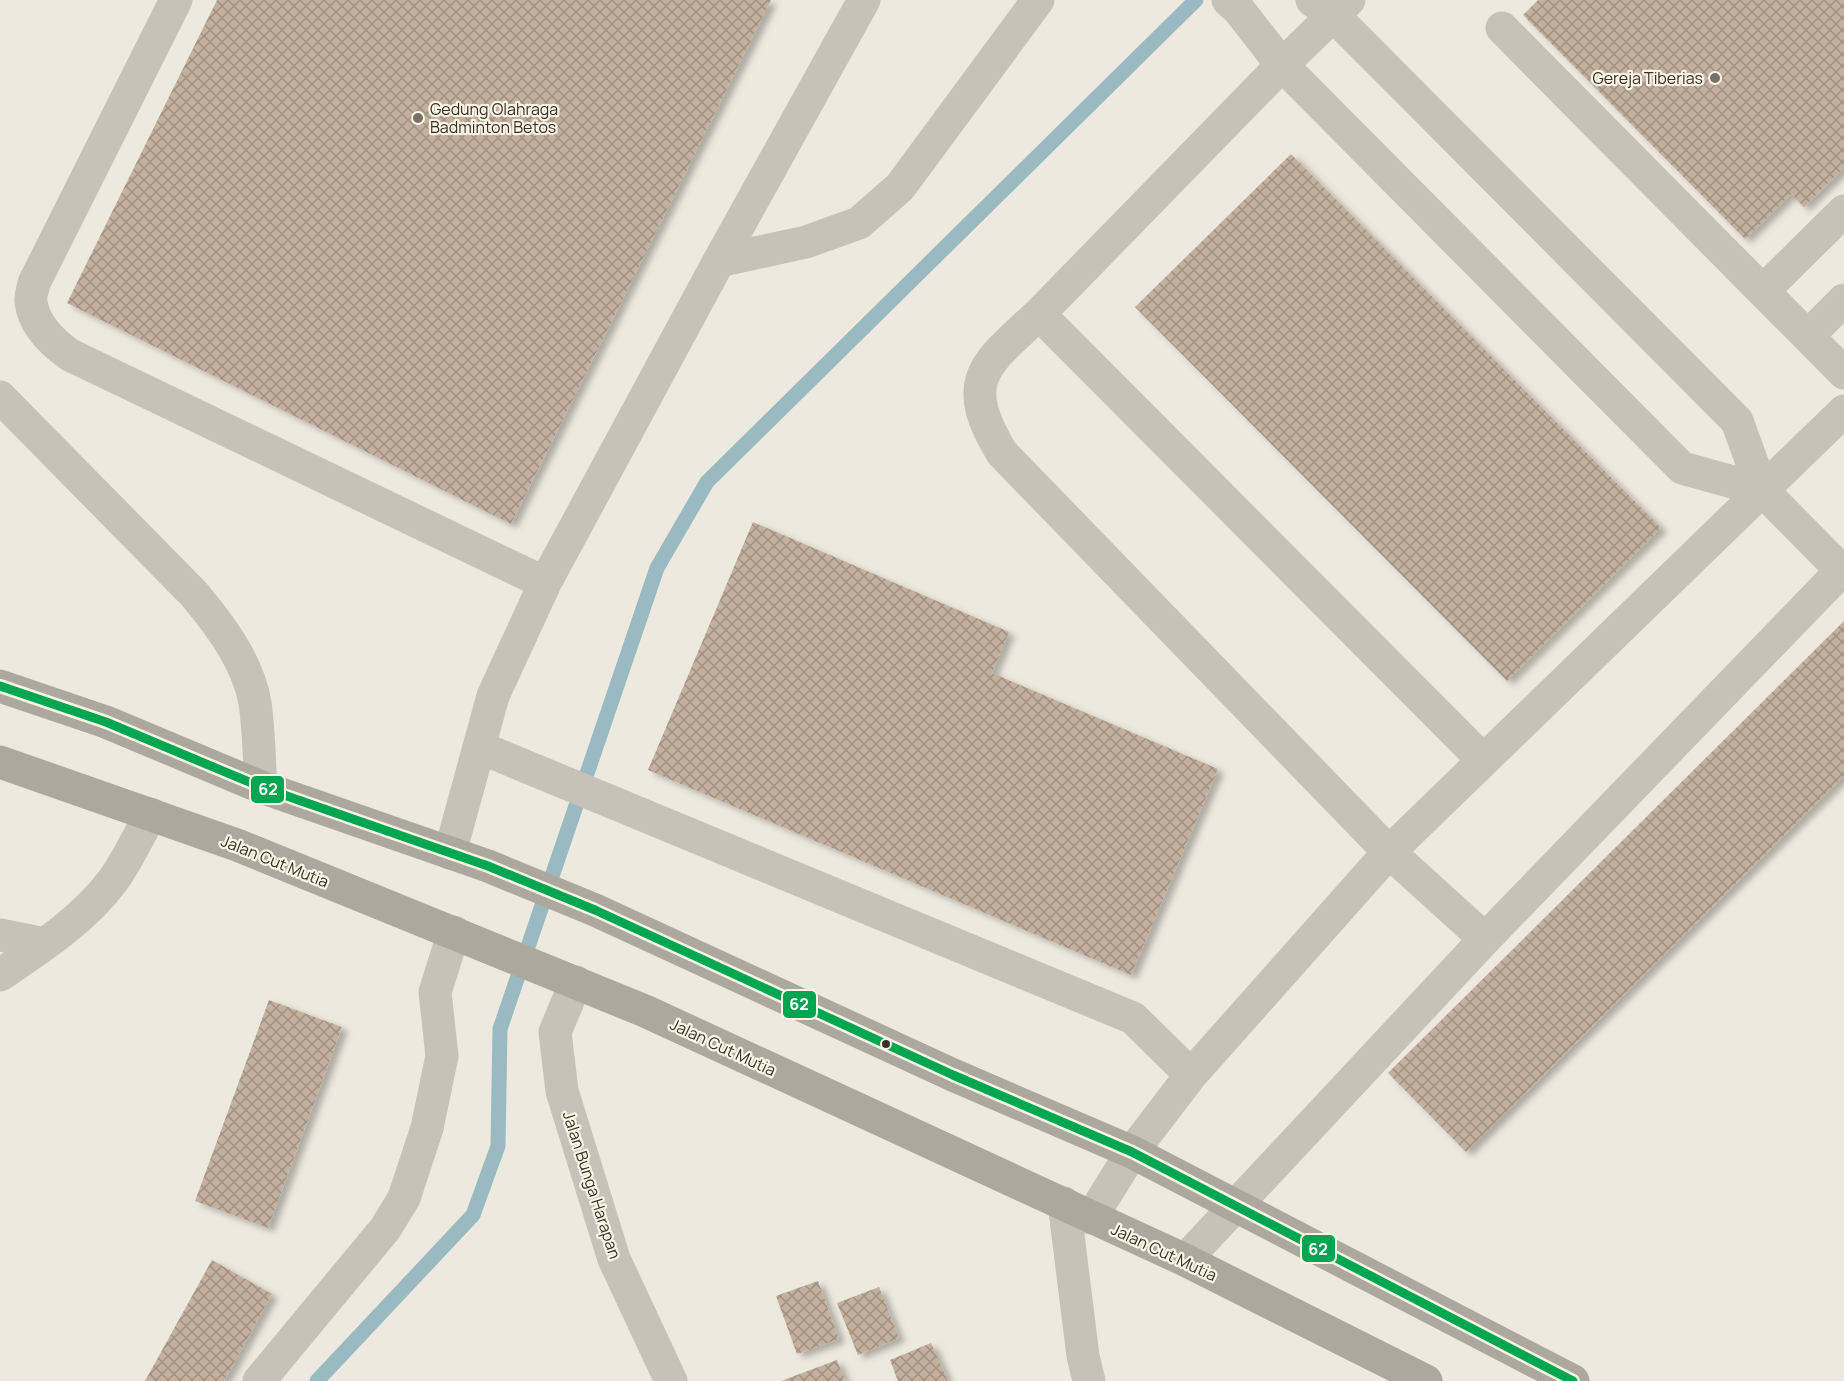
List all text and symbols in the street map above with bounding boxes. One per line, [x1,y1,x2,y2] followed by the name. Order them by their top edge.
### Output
[1592,67,1703,89] place label: Gereja Tiberias
[1708,71,1722,85] marker: Gereja Tiberias
[430,98,558,138] place label: Gedung Olahraga Badminton Betos
[411,111,425,125] marker: Gedung Olahraga Badminton Betos
[250,775,285,804] line badge: 62
[258,778,278,800] text: 62
[218,829,332,893] street label: Jalan Cut Mutia
[782,990,817,1019] line badge: 62
[789,993,809,1015] text: 62
[667,1013,779,1081] street label: Jalan Cut Mutia
[880,1038,892,1050] unlabelled marker
[558,1108,626,1262] street label: Jalan Bunga Harapan
[1108,1218,1220,1286] street label: Jalan Cut Mutia
[1301,1234,1336,1263] line badge: 62
[1308,1238,1328,1260] text: 62

